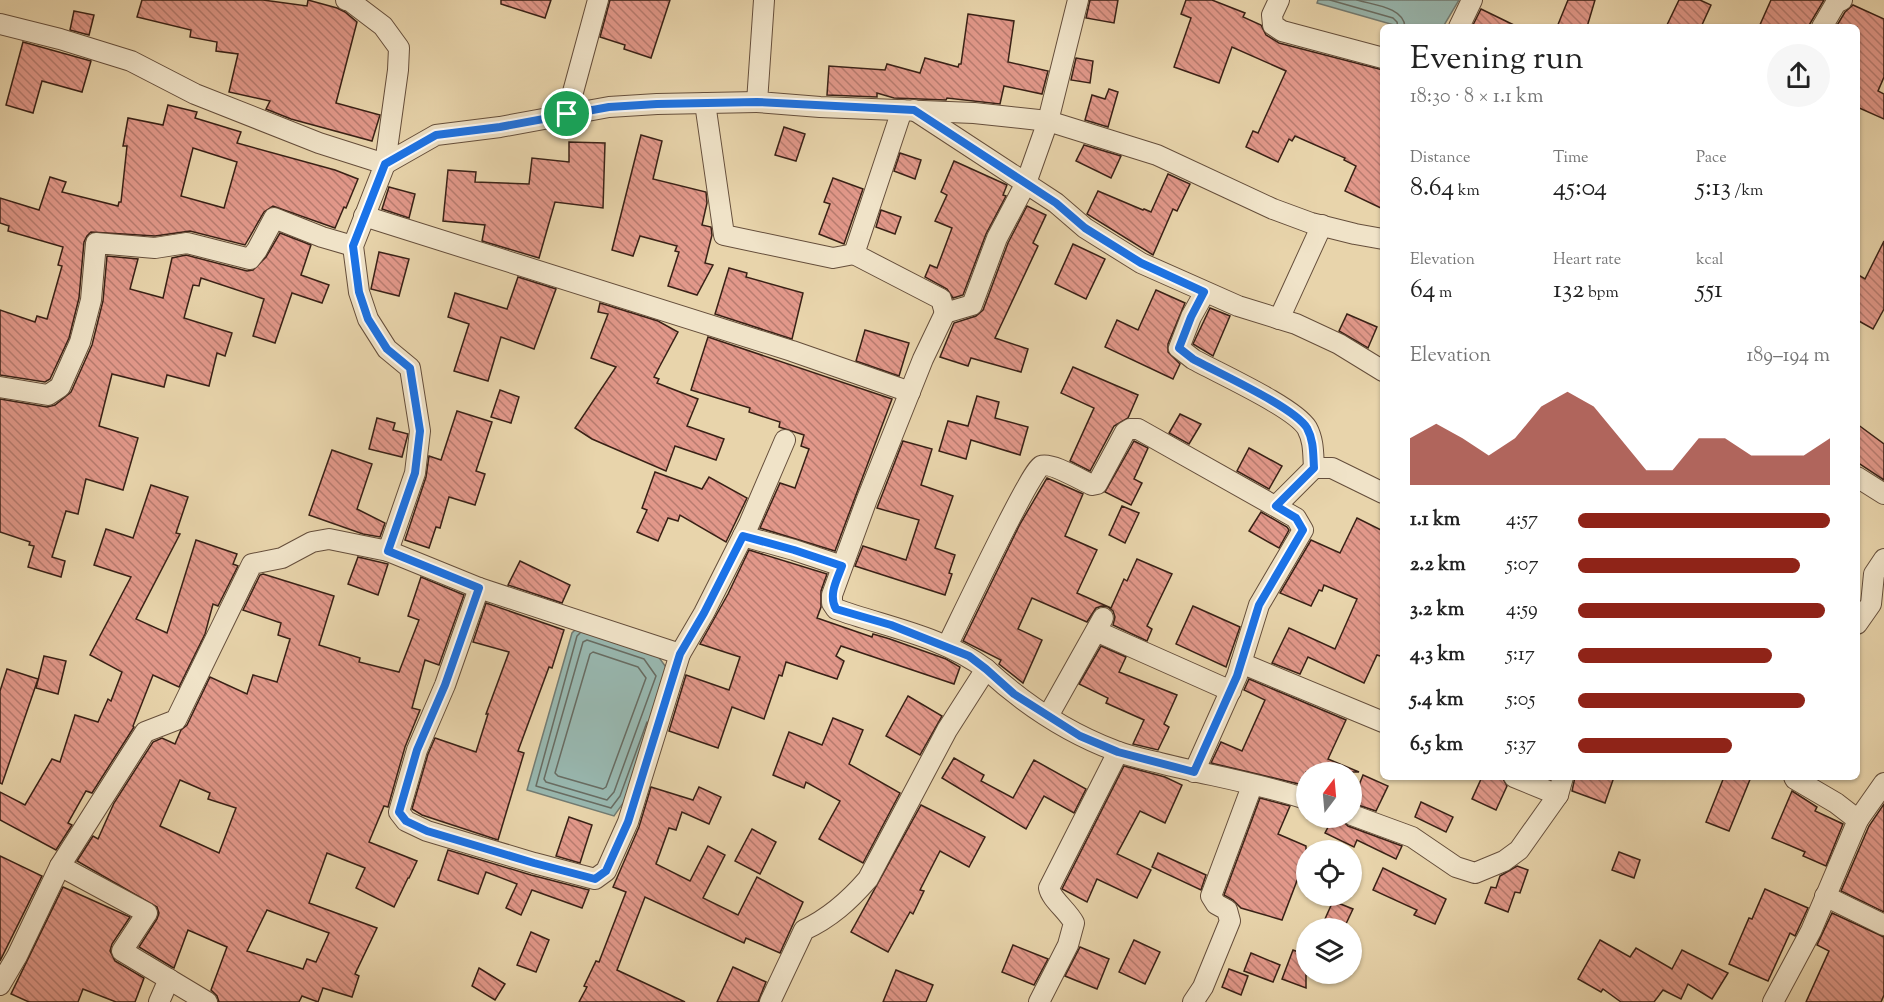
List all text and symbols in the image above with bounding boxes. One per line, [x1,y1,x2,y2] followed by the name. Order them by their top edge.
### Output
[1410,36,1584,84] text: Evening run
[1767,44,1830,107] button: share
[1410,83,1543,112] text: 18:30 · 8 × 1.1 km
[541,88,592,139] pin
[550,97,583,130] icon: arrive
[1410,147,1470,170] text: Distance
[1553,147,1589,170] text: Time
[1696,147,1727,170] text: Pace
[1410,170,1454,207] text: 8.64
[1553,170,1607,207] text: 45:04
[1696,170,1731,207] text: 5:13
[1454,180,1480,203] text: km
[1731,180,1763,203] text: /km
[1410,249,1475,272] text: Elevation
[1553,249,1621,272] text: Heart rate
[1696,249,1724,272] text: kcal
[1410,272,1436,309] text: 64
[1553,272,1585,309] text: 132
[1696,272,1723,309] text: 551
[1436,282,1452,305] text: m
[1585,282,1619,305] text: bpm
[1410,342,1491,371] text: Elevation
[1746,342,1830,371] text: 189–194 m
[1410,506,1460,535] text: 1.1 km
[1506,506,1538,535] text: 4:57
[1410,551,1465,580] text: 2.2 km
[1506,551,1538,580] text: 5:07
[1410,596,1464,625] text: 3.2 km
[1506,596,1538,625] text: 4:59
[1410,641,1465,670] text: 4.3 km
[1506,641,1535,670] text: 5:17
[1410,686,1464,715] text: 5.4 km
[1506,686,1535,715] text: 5:05
[1410,731,1463,760] text: 6.5 km
[1506,731,1536,760] text: 5:37
[1296,762,1362,828] north arrow
[1296,762,1362,984] map controls
[1296,840,1362,906] button: locate
[1296,918,1362,984] button: layers

